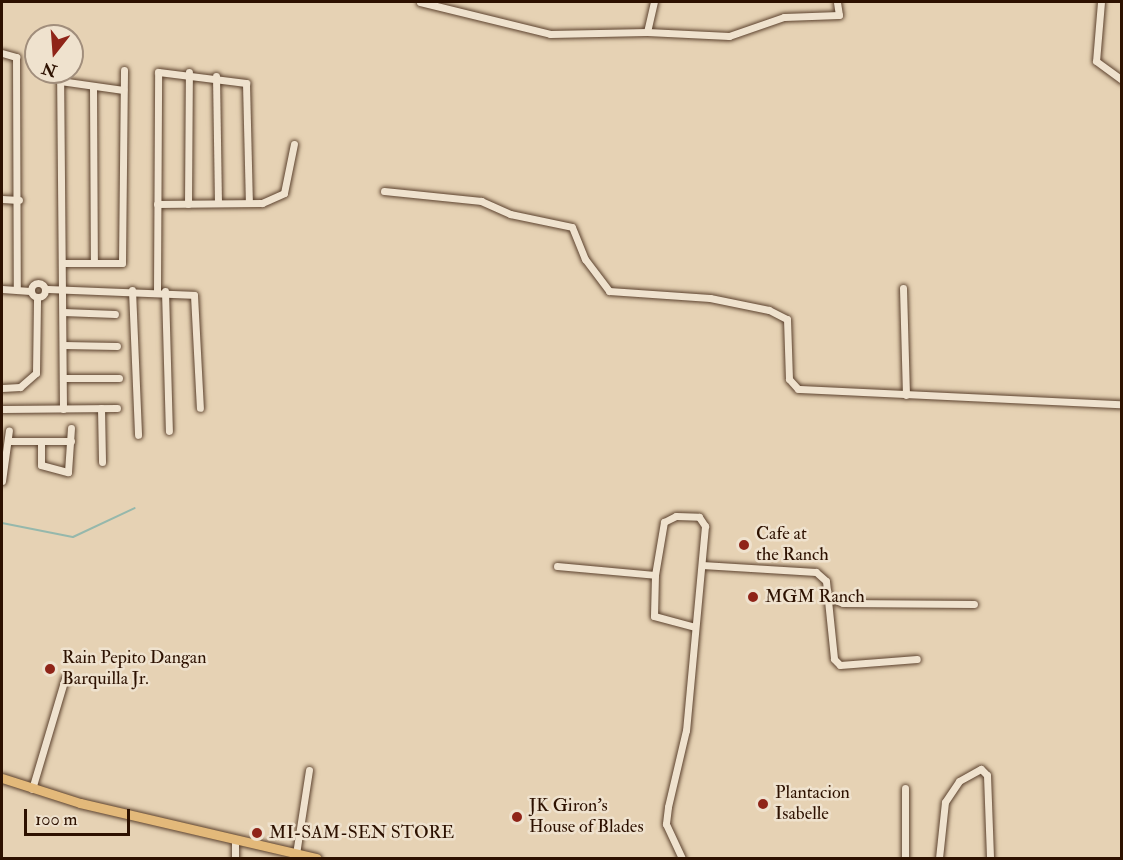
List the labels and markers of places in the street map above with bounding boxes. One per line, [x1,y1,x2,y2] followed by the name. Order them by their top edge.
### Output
[756,524,829,566] place label: Cafe at the Ranch
[737,538,751,552] marker: Cafe at the Ranch
[765,586,865,608] place label: MGM Ranch
[746,590,760,604] marker: MGM Ranch
[62,648,207,690] place label: Rain Pepito Dangan Barquilla Jr.
[43,662,57,676] marker: Rain Pepito Dangan Barquilla Jr.
[775,783,850,826] place label: Plantacion Isabelle
[529,796,644,838] place label: JK Giron's House of Blades
[756,797,770,811] marker: Plantacion Isabelle
[510,810,524,824] marker: JK Giron's House of Blades
[269,822,454,844] place label: MI-SAM-SEN STORE
[250,826,264,840] marker: MI-SAM-SEN STORE

